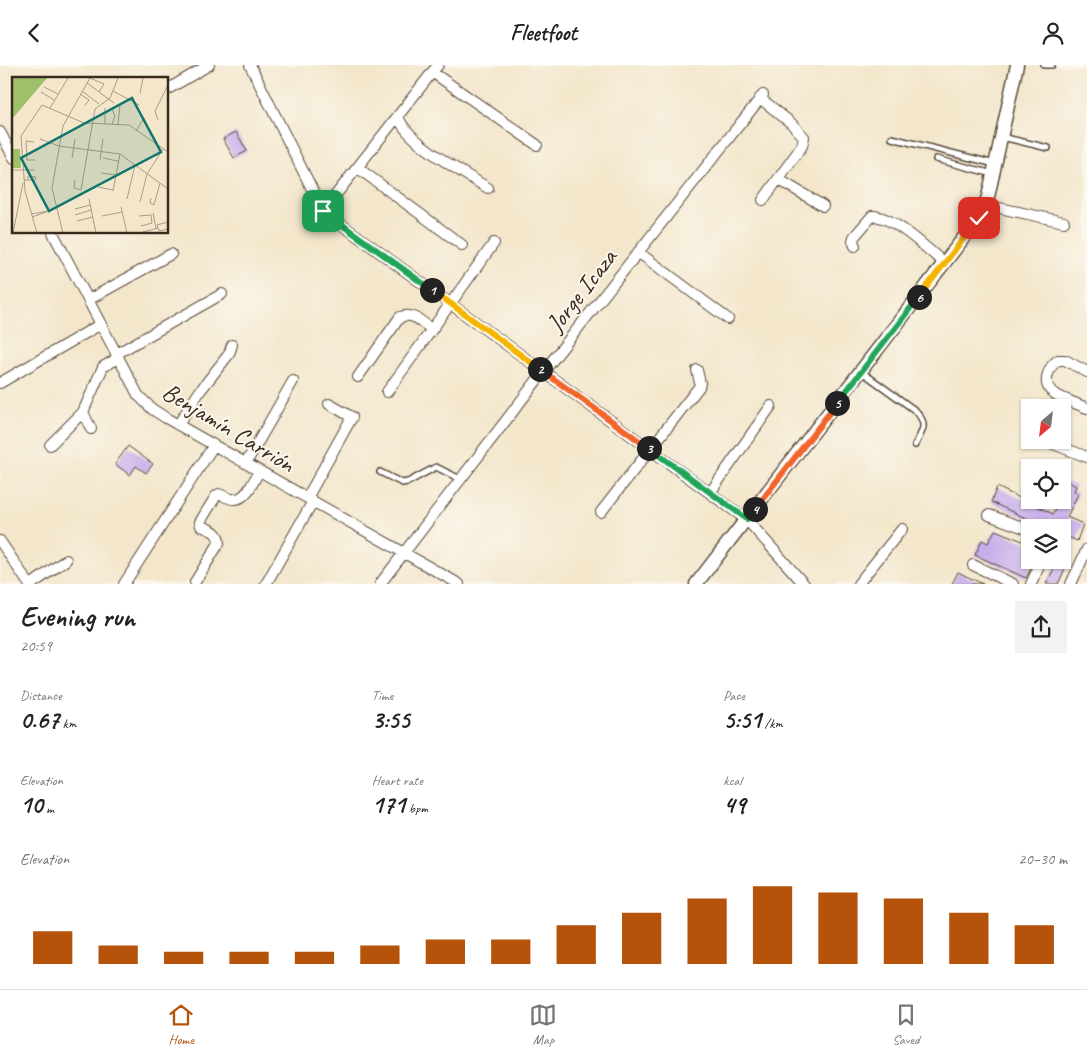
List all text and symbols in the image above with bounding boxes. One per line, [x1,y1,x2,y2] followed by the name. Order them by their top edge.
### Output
[20,19,48,47] icon: back
[510,19,577,47] text: Fleetfoot
[1039,19,1067,47] icon: person
[12,77,169,234] inset map
[302,190,344,232] pin
[309,197,337,225] icon: arrive
[958,197,1000,239] pin
[965,204,993,232] icon: check
[539,241,625,339] street label: Jorge Icaza
[420,277,444,303] pin: 1
[429,282,436,299] text: 1
[906,285,932,309] pin: 6
[916,289,923,306] text: 6
[528,357,552,381] pin: 2
[537,361,544,378] text: 2
[156,376,301,480] street label: Benjamín Carrión
[824,391,850,415] pin: 5
[834,395,841,412] text: 5
[1021,399,1071,449] north arrow
[1021,399,1071,569] map controls
[636,435,662,461] pin: 3
[646,440,653,457] text: 3
[1021,459,1071,509] button: locate
[742,497,768,521] pin: 4
[752,501,759,518] text: 4
[1021,519,1071,569] button: layers
[20,599,135,634] text: Evening run
[1015,601,1067,653] button: share
[20,636,52,656] text: 20:59
[20,687,62,704] text: Distance
[372,687,393,704] text: Time
[723,687,745,704] text: Pace
[20,704,59,736] text: 0.67
[372,704,410,736] text: 3:55
[723,704,761,736] text: 5:51
[59,715,76,732] text: km
[761,715,783,732] text: /km
[20,772,63,789] text: Elevation
[372,772,423,789] text: Heart rate
[723,772,742,789] text: kcal
[20,789,43,821] text: 10
[372,789,405,821] text: 171
[723,789,746,821] text: 49
[43,800,54,817] text: m
[405,800,428,817] text: bpm
[20,849,69,869] text: Elevation
[1018,849,1067,869] text: 20–30 m
[167,1001,195,1048] tab: Home
[529,1001,557,1048] tab: Map
[892,1001,920,1048] tab: Saved

